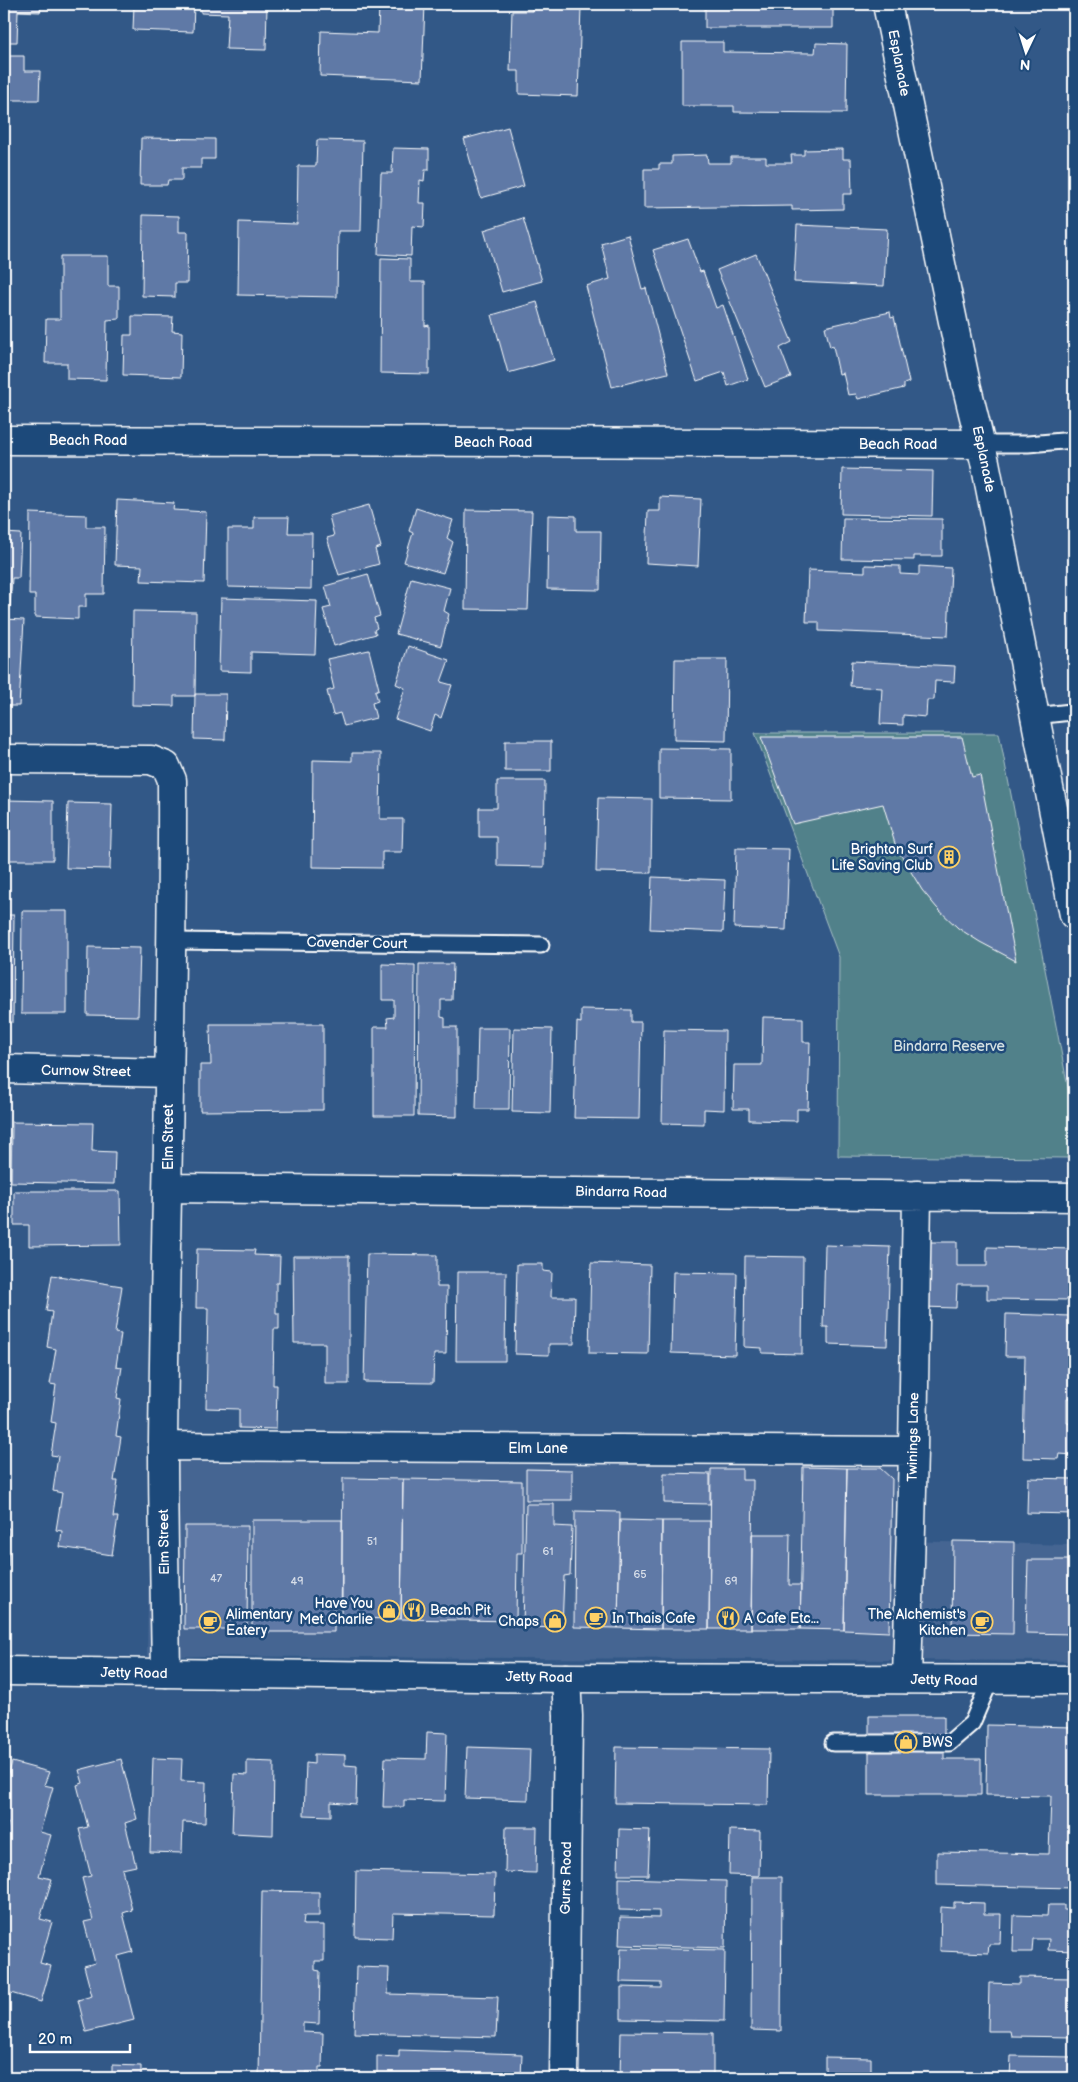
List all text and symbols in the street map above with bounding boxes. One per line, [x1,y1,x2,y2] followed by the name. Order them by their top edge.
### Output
[884,28,914,98] street label: Esplanade
[1000,28,1050,78] north arrow
[1019,56,1031,73] text: N
[969,424,999,494] street label: Esplanade
[49,432,127,449] street label: Beach Road
[454,434,532,451] street label: Beach Road
[859,436,937,453] street label: Beach Road
[831,841,934,874] place label: Brighton Surf Life Saving Club
[937,845,961,869] building icon: Brighton Surf Life Saving Club
[306,934,408,952] street label: Cavender Court
[893,1038,1005,1055] park label: Bindarra Reserve
[41,1062,132,1080] street label: Curnow Street
[160,1103,177,1170] street label: Elm Street
[575,1183,667,1201] street label: Bindarra Road
[904,1392,922,1482] street label: Twinings Lane
[508,1440,568,1457] street label: Elm Lane
[155,1508,173,1575] street label: Elm Street
[367,1535,377,1548] house number: 51
[543,1545,553,1558] house number: 61
[633,1568,647,1581] house number: 65
[210,1572,223,1585] house number: 47
[290,1575,304,1588] house number: 49
[724,1575,738,1588] house number: 69
[299,1595,373,1628] place label: Have You Met Charlie
[402,1598,426,1622] restaurant icon: Beach Pit
[377,1599,401,1623] shop icon: Have You Met Charlie
[430,1602,492,1619] place label: Beach Pit
[226,1606,293,1639] place label: Alimentary Eatery
[584,1606,608,1630] cafe icon: In Thais Cafe
[716,1606,740,1630] restaurant icon: A Cafe Etc...
[868,1606,966,1639] place label: The Alchemist's Kitchen
[543,1609,567,1633] shop icon: Chaps
[198,1610,222,1634] cafe icon: Alimentary Eatery
[612,1610,695,1627] place label: In Thais Cafe
[744,1610,819,1627] place label: A Cafe Etc...
[970,1610,994,1634] cafe icon: The Alchemist's Kitchen
[498,1613,539,1630] place label: Chaps
[100,1664,168,1682] street label: Jetty Road
[505,1668,573,1686] street label: Jetty Road
[910,1671,978,1689] street label: Jetty Road
[894,1730,918,1754] shop icon: BWS
[922,1734,953,1751] place label: BWS
[557,1841,575,1915] street label: Gurrs Road
[30,2022,130,2054] scale bar
[38,2030,72,2049] text: 20 m

